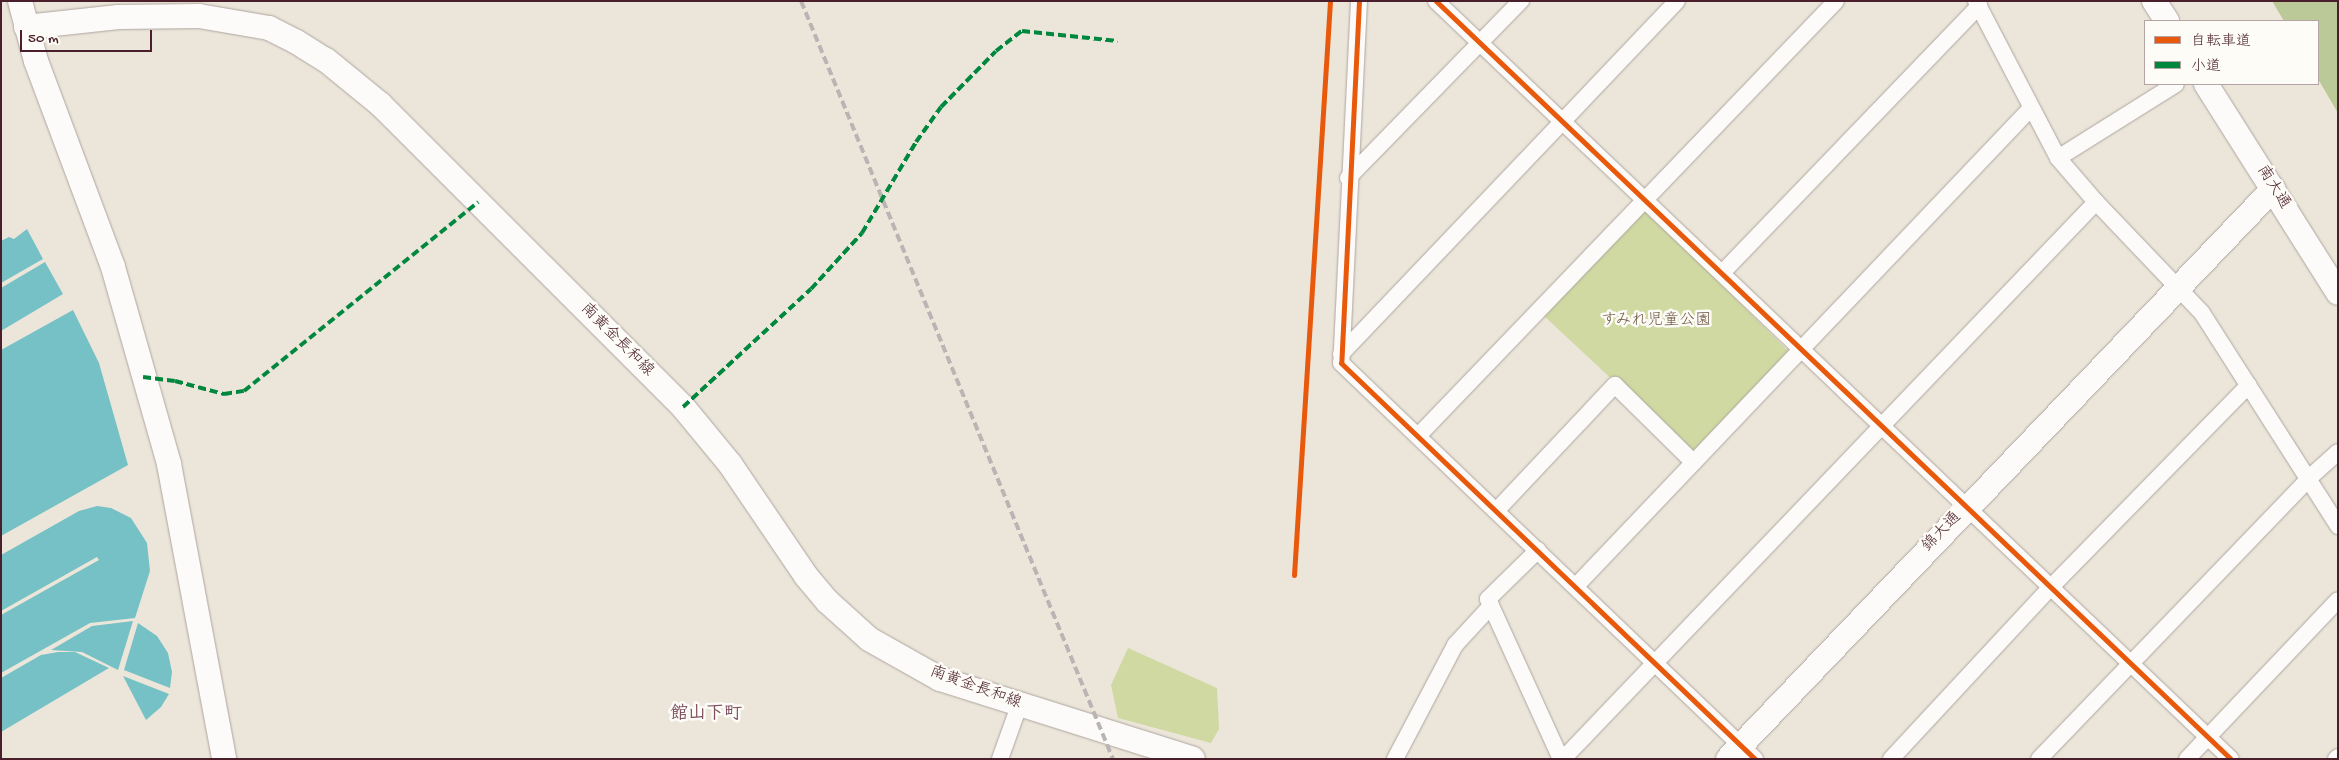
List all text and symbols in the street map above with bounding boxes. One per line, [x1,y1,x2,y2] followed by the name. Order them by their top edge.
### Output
[22,20,155,52] scale bar
[2144,20,2319,85] legend
[28,30,59,48] text: 50 m
[2191,33,2251,51] text: 自転車道
[2191,58,2221,76] text: 小道
[2251,163,2293,213] street label: 南大通
[575,300,657,382] street label: 南黄金長和線
[1600,312,1712,332] park label: すみれ児童公園
[1919,509,1967,557] street label: 錦大通
[927,664,1023,714] street label: 南黄金長和線
[670,704,742,726] district label: 館山下町

